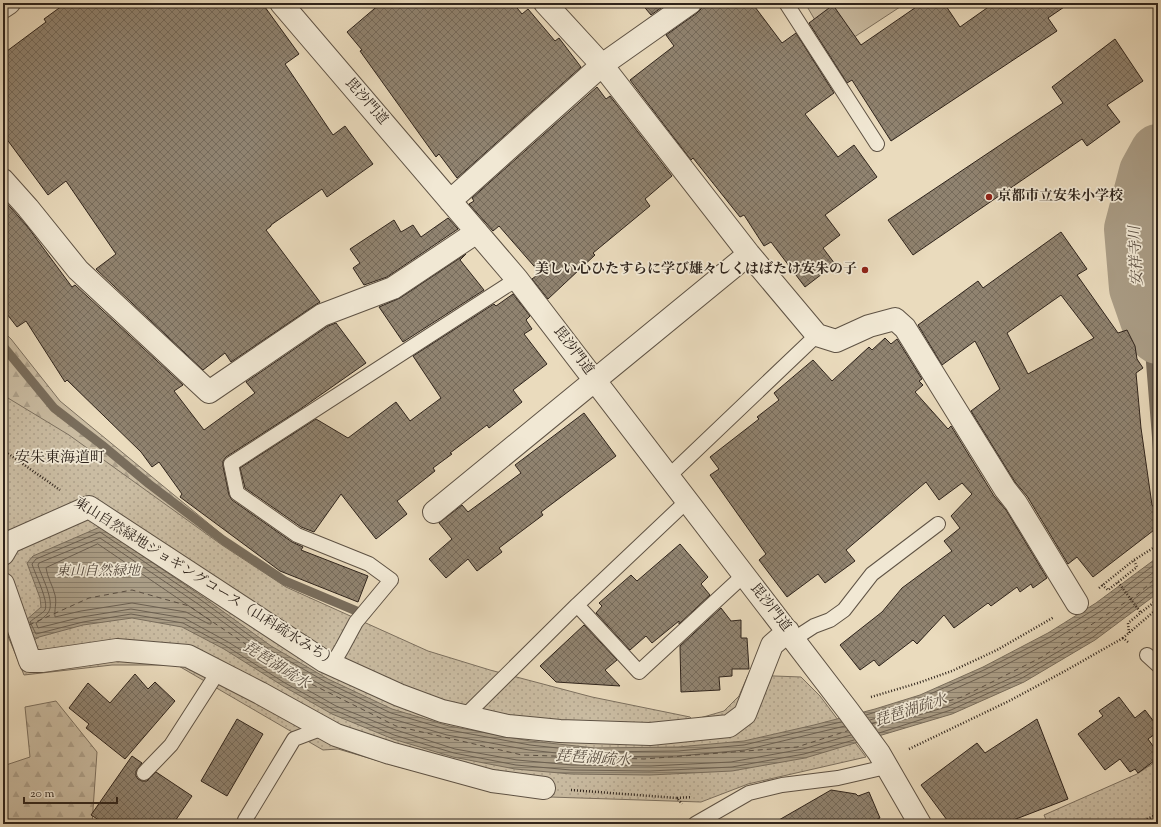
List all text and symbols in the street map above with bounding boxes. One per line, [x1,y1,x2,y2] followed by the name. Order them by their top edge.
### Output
[340,74,392,130] street label: 毘沙門道
[997,187,1123,207] place label: 京都市立安朱小学校
[984,192,994,202] marker: 京都市立安朱小学校
[1125,224,1149,287] water label: 安祥寺川
[535,260,857,280] place label: 美しい心ひたすらに学び雄々しくはばたけ安朱の子
[860,265,870,275] marker: 美しい心ひたすらに学び雄々しくはばたけ安朱の子
[548,323,598,379] street label: 毘沙門道
[15,448,105,469] district label: 安朱東海道町
[70,493,340,673] street label: 東山自然緑地ジョギングコース（山科疏水みち）
[56,562,142,582] park label: 東山自然緑地
[745,580,795,636] street label: 毘沙門道
[239,637,315,696] water label: 琵琶湖疏水
[872,689,952,733] water label: 琵琶湖疏水
[555,746,633,772] water label: 琵琶湖疏水
[24,779,117,805] scale bar
[30,785,55,803] text: 20 m

